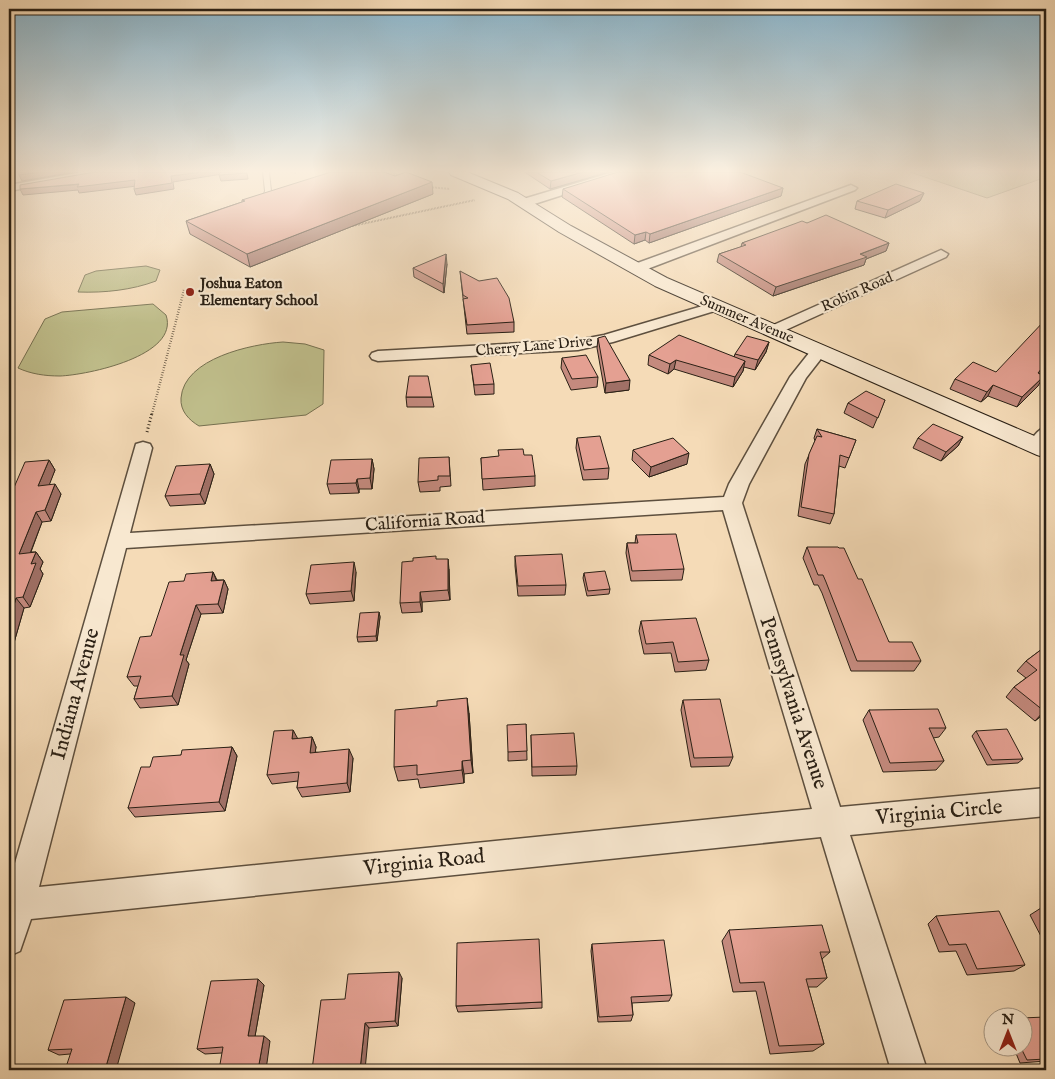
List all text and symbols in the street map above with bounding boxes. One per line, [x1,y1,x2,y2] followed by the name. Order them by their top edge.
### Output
[818,267,897,316] street label: Robin Road
[198,274,319,310] place label: Joshua Eaton Elementary School
[184,286,196,298] marker: Joshua Eaton Elementary School
[697,291,797,347] street label: Summer Avenue
[475,331,593,361] street label: Cherry Lane Drive
[364,506,486,538] street label: California Road
[752,613,834,793] street label: Pennsylvania Avenue
[45,625,107,763] street label: Indiana Avenue
[874,794,1004,832] street label: Virginia Circle
[361,843,487,883] street label: Virginia Road
[982,1006,1032,1056] north arrow
[1001,1011,1014,1029] text: N

